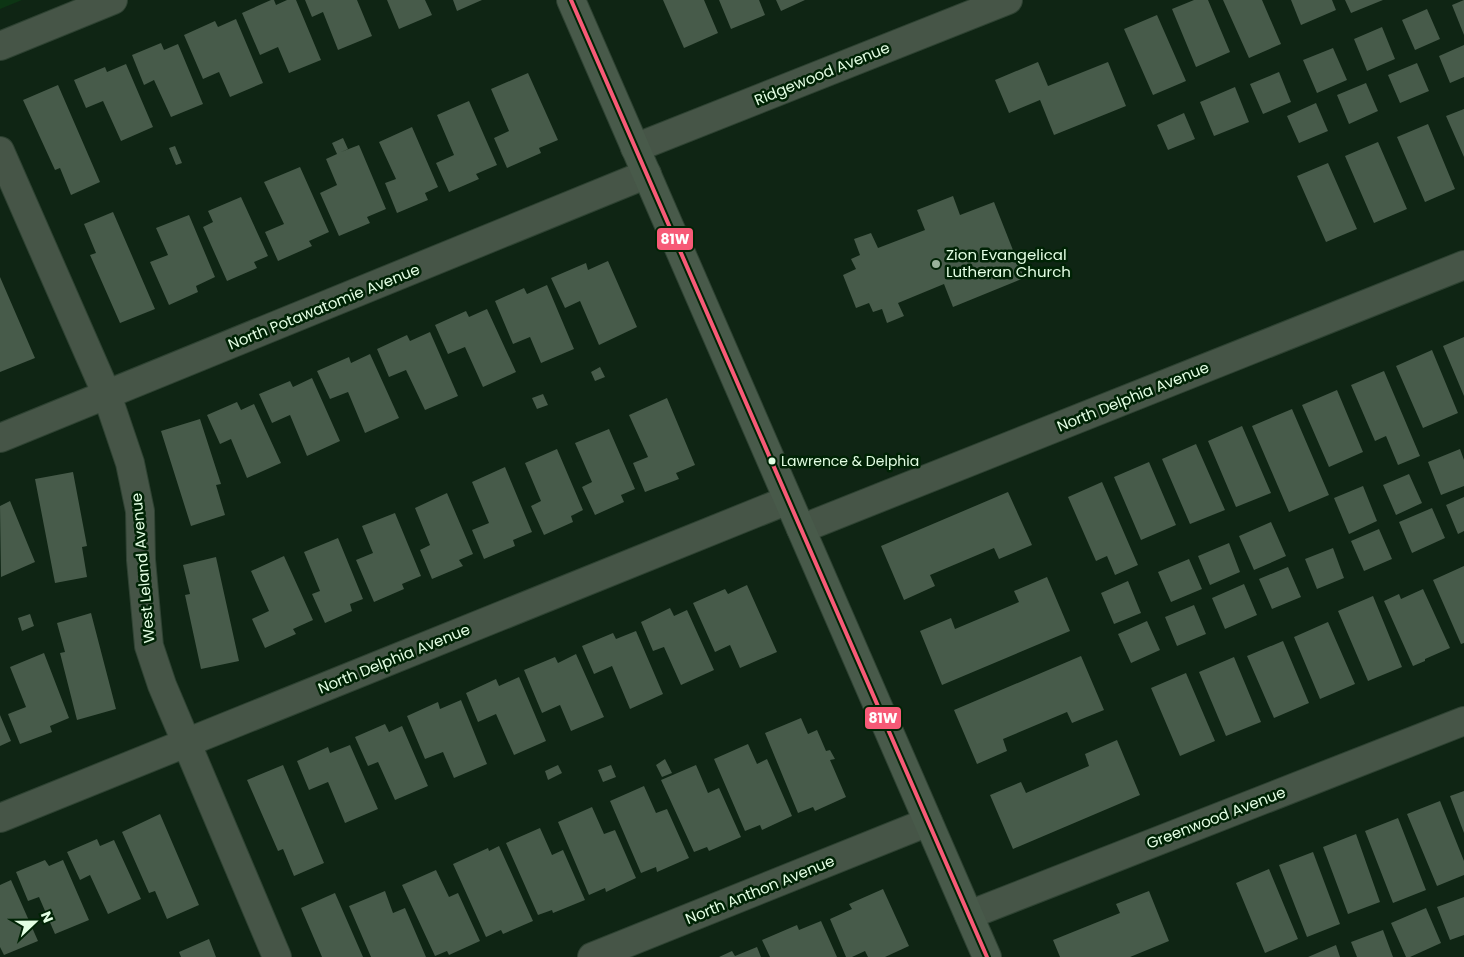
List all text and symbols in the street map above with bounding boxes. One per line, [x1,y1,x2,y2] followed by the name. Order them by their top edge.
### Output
[751,37,893,110] street label: Ridgewood Avenue
[656,227,694,251] line badge: 81W
[660,229,690,249] text: 81W
[946,244,1071,282] place label: Zion Evangelical Lutheran Church
[225,258,423,355] street label: North Potawatomie Avenue
[930,258,942,270] marker: Zion Evangelical Lutheran Church
[1054,356,1212,437] street label: North Delphia Avenue
[781,451,919,471] place label: Lawrence & Delphia
[767,456,777,466] marker: Lawrence & Delphia
[125,492,160,644] street label: West Leland Avenue
[315,618,473,699] street label: North Delphia Avenue
[864,706,902,730] line badge: 81W
[868,708,898,728] text: 81W
[1143,781,1288,854] street label: Greenwood Avenue
[682,850,838,929] street label: North Anthon Avenue
[10,897,60,947] north arrow
[36,909,58,926] text: N

